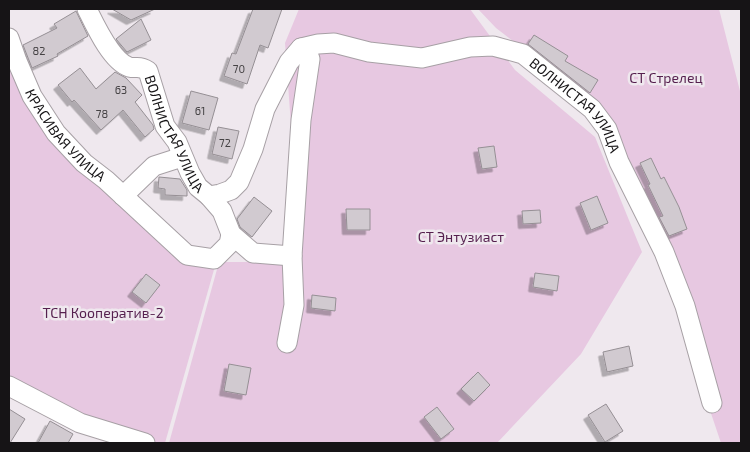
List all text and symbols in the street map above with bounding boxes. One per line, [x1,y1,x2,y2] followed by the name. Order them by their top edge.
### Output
[33,44,45,57] house number: 82
[526,54,624,155] street label: ВОЛНИСТАЯ УЛИЦА
[233,62,245,75] house number: 70
[629,69,703,86] park label: СТ Стрелец
[142,73,207,196] street label: ВОЛНИСТАЯ УЛИЦА
[115,83,127,96] house number: 63
[22,86,109,185] street label: КРАСИВАЯ УЛИЦА
[195,104,205,117] house number: 61
[96,107,108,120] house number: 78
[219,136,231,149] house number: 72
[418,228,504,245] park label: СТ Энтузиаст
[42,304,164,321] park label: ТСН Кооператив-2

